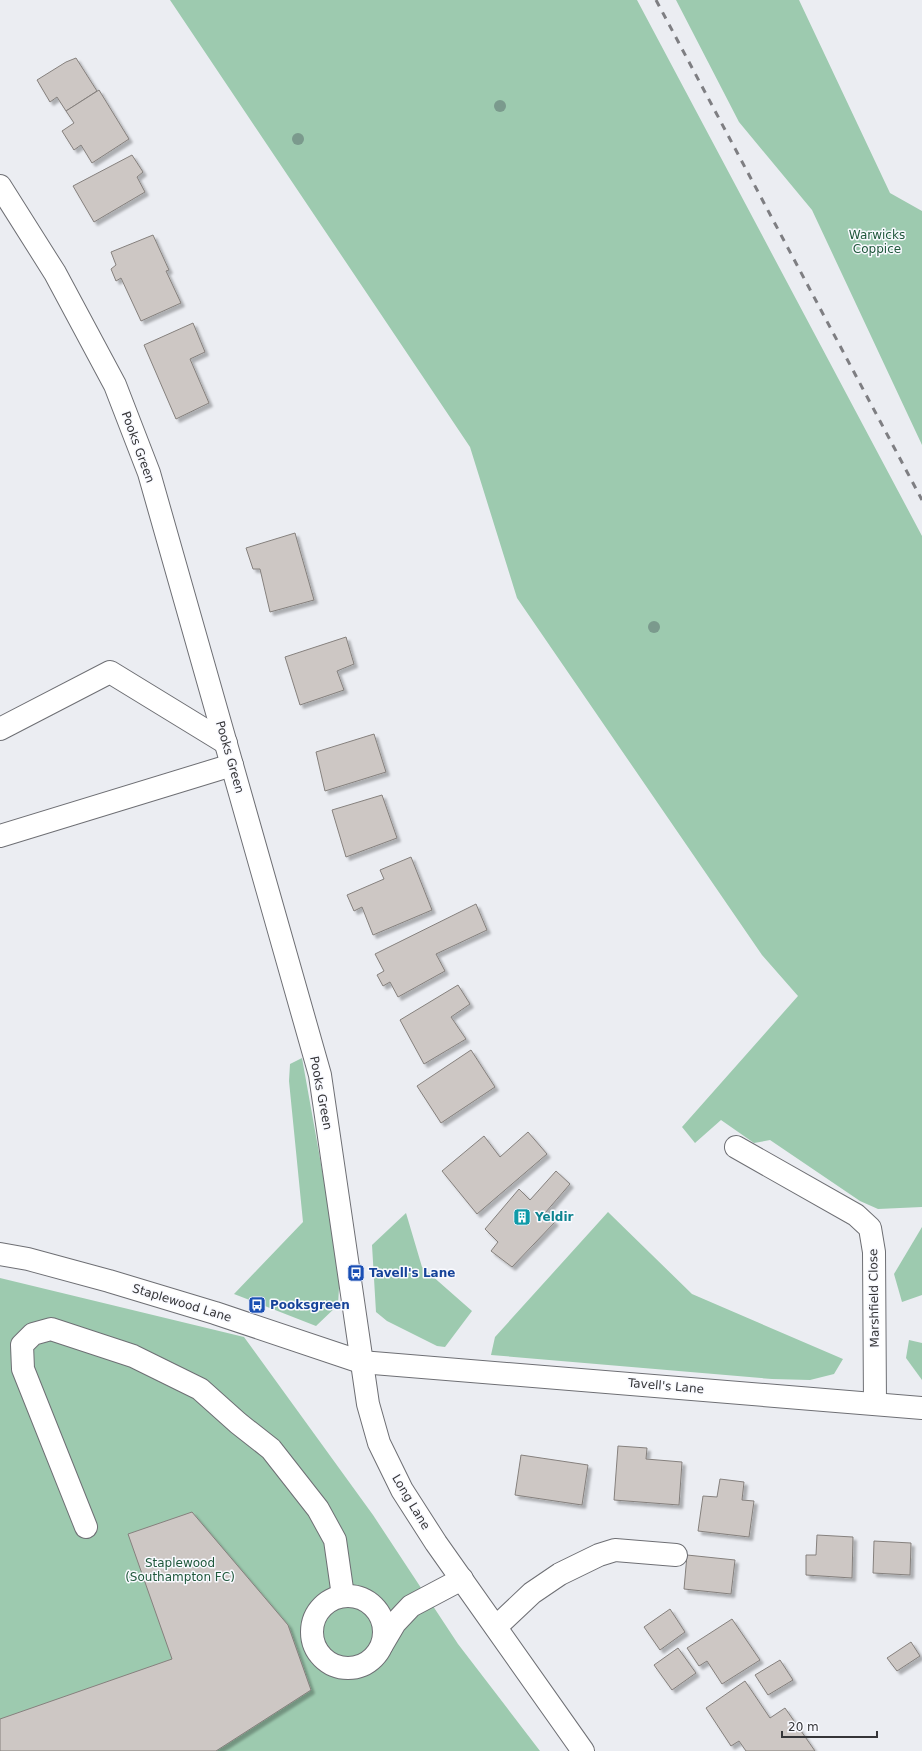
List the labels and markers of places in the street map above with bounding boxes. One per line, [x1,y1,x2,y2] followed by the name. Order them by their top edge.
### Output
[512,1207,532,1227] building icon: Yeldir
[534,1210,574,1224] place label: Yeldir
[346,1263,366,1283] bus stop icon: Tavell's Lane
[369,1266,455,1280] place label: Tavell's Lane
[247,1295,267,1315] bus stop icon: Pooksgreen
[270,1298,350,1312] place label: Pooksgreen

